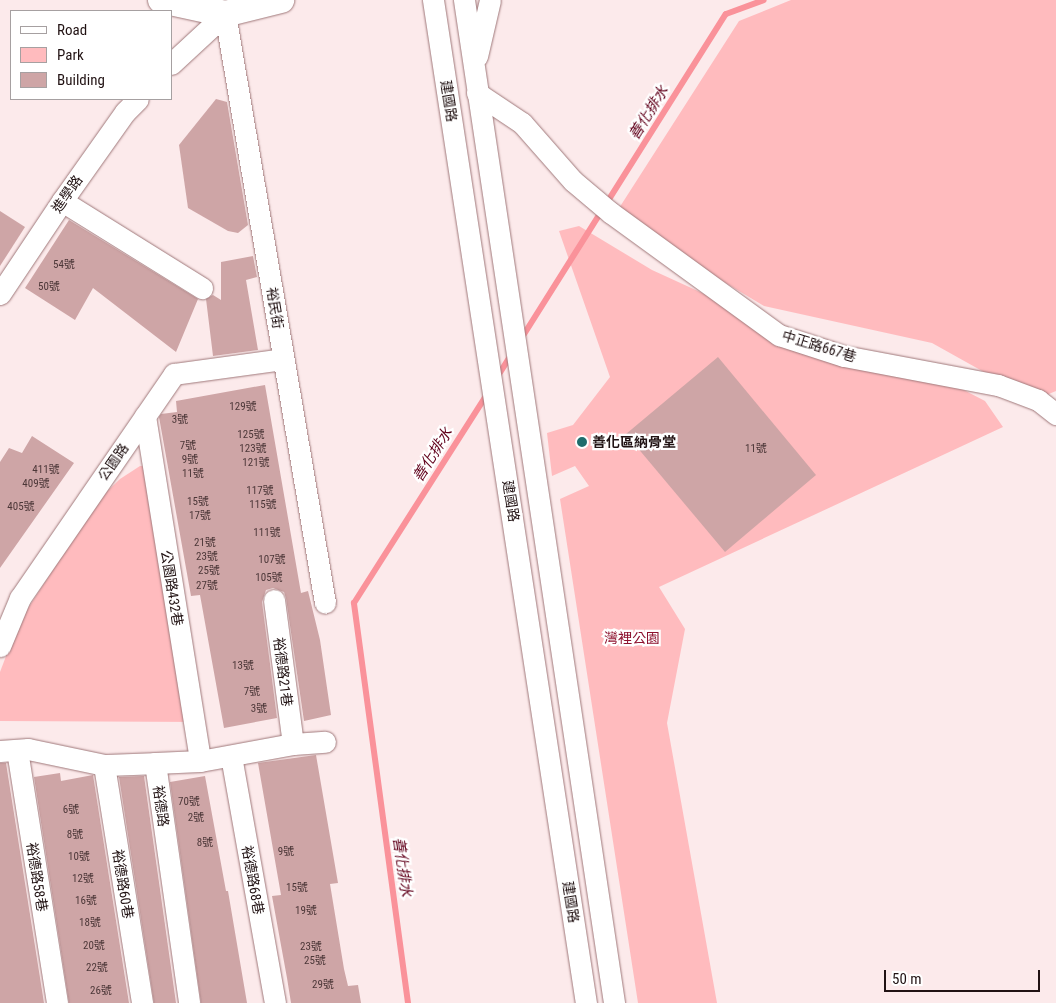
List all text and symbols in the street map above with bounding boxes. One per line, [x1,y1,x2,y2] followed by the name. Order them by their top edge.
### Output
[10,10,172,100] legend
[57,21,87,39] text: Road
[57,46,84,64] text: Park
[57,71,105,89] text: Building
[437,79,461,123] street label: 建國路
[625,83,673,143] water label: 善化排水
[48,172,86,216] street label: 進學路
[53,258,75,272] house number: 54號
[38,280,60,294] house number: 50號
[263,286,287,330] street label: 裕民街
[780,327,858,365] street label: 中正路667巷
[229,400,257,414] house number: 129號
[172,413,188,427] house number: 3號
[409,425,457,485] water label: 善化排水
[237,428,265,442] house number: 125號
[592,434,676,450] place label: 善化區納骨堂
[576,436,588,448] marker: 善化區納骨堂
[180,439,196,453] house number: 7號
[94,440,132,484] street label: 公園路
[239,442,267,456] house number: 123號
[745,442,767,456] house number: 11號
[182,453,198,467] house number: 9號
[242,456,270,470] house number: 121號
[32,463,60,477] house number: 411號
[182,467,204,481] house number: 11號
[22,477,50,491] house number: 409號
[499,479,523,523] street label: 建國路
[246,484,274,498] house number: 117號
[187,495,209,509] house number: 15號
[249,498,277,512] house number: 115號
[7,500,35,514] house number: 405號
[189,509,211,523] house number: 17號
[253,526,281,540] house number: 111號
[194,536,216,550] house number: 21號
[158,549,186,627] street label: 公園路432巷
[196,550,218,564] house number: 23號
[258,553,286,567] house number: 107號
[198,564,220,578] house number: 25號
[255,571,283,585] house number: 105號
[196,579,218,593] house number: 27號
[604,630,660,646] park label: 灣裡公園
[270,636,296,708] street label: 裕德路21巷
[232,659,254,673] house number: 13號
[244,685,260,699] house number: 7號
[251,702,267,716] house number: 3號
[150,784,172,828] street label: 裕德路
[178,795,200,809] house number: 70號
[63,803,79,817] house number: 6號
[188,811,204,825] house number: 2號
[67,828,83,842] house number: 8號
[197,836,213,850] house number: 8號
[389,836,415,898] water label: 善化排水
[23,841,51,913] street label: 裕德路58巷
[239,844,267,916] street label: 裕德路68巷
[278,845,294,859] house number: 9號
[109,848,137,920] street label: 裕德路60巷
[68,850,90,864] house number: 10號
[72,872,94,886] house number: 12號
[559,880,583,924] street label: 建國路
[286,881,308,895] house number: 15號
[75,894,97,908] house number: 16號
[295,904,317,918] house number: 19號
[79,916,101,930] house number: 18號
[83,939,105,953] house number: 20號
[300,940,322,954] house number: 23號
[304,954,326,968] house number: 25號
[886,960,1042,992] scale bar
[86,961,108,975] house number: 22號
[892,970,922,988] text: 50 m
[312,978,334,992] house number: 29號
[90,984,112,998] house number: 26號

